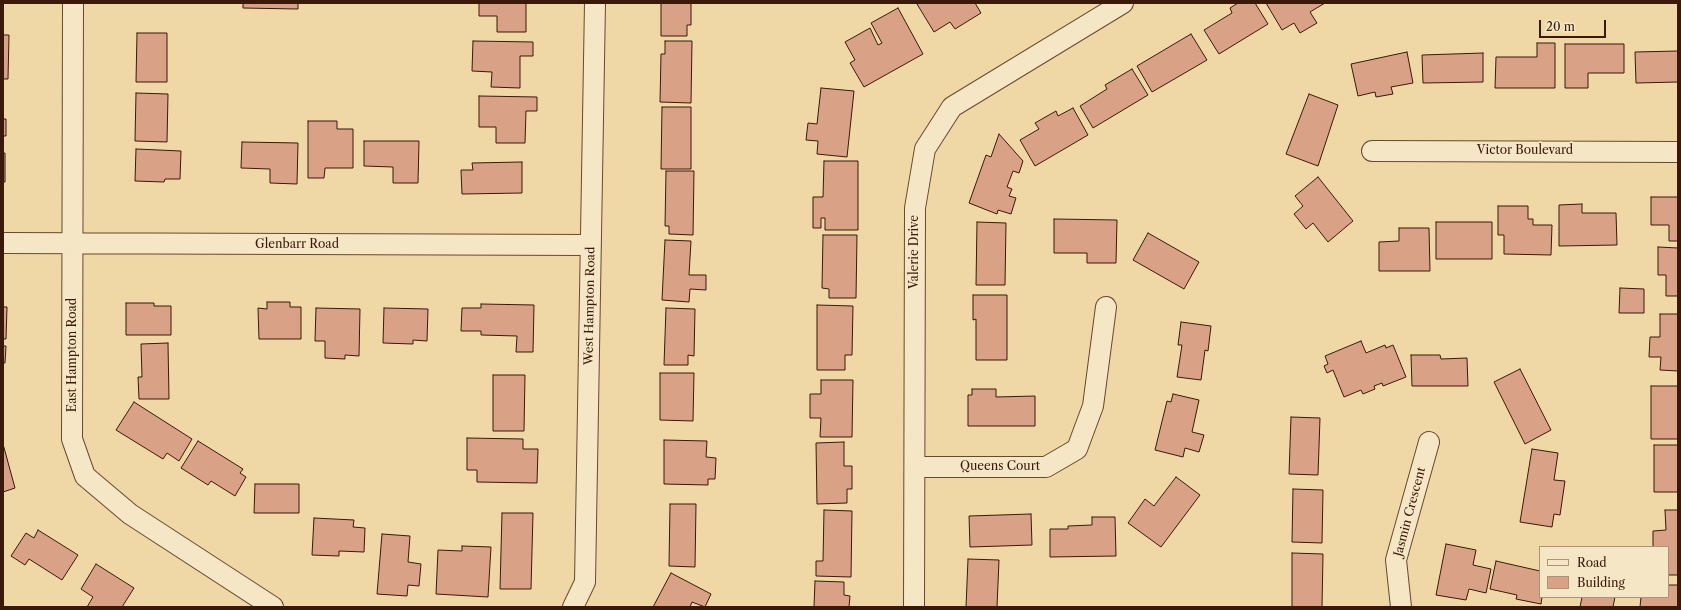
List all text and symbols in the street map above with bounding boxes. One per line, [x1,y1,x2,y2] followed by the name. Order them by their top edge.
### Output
[1541,12,1608,38] scale bar
[1546,19,1575,34] text: 20 m
[1477,144,1573,158] street label: Victor Boulevard
[908,215,922,289] street label: Valerie Drive
[255,238,339,252] street label: Glenbarr Road
[582,247,598,365] street label: West Hampton Road
[66,298,80,412] street label: East Hampton Road
[960,460,1040,474] street label: Queens Court
[1391,466,1429,558] street label: Jasmin Crescent
[1539,546,1669,598] legend
[1577,555,1607,570] text: Road
[1577,575,1625,590] text: Building

